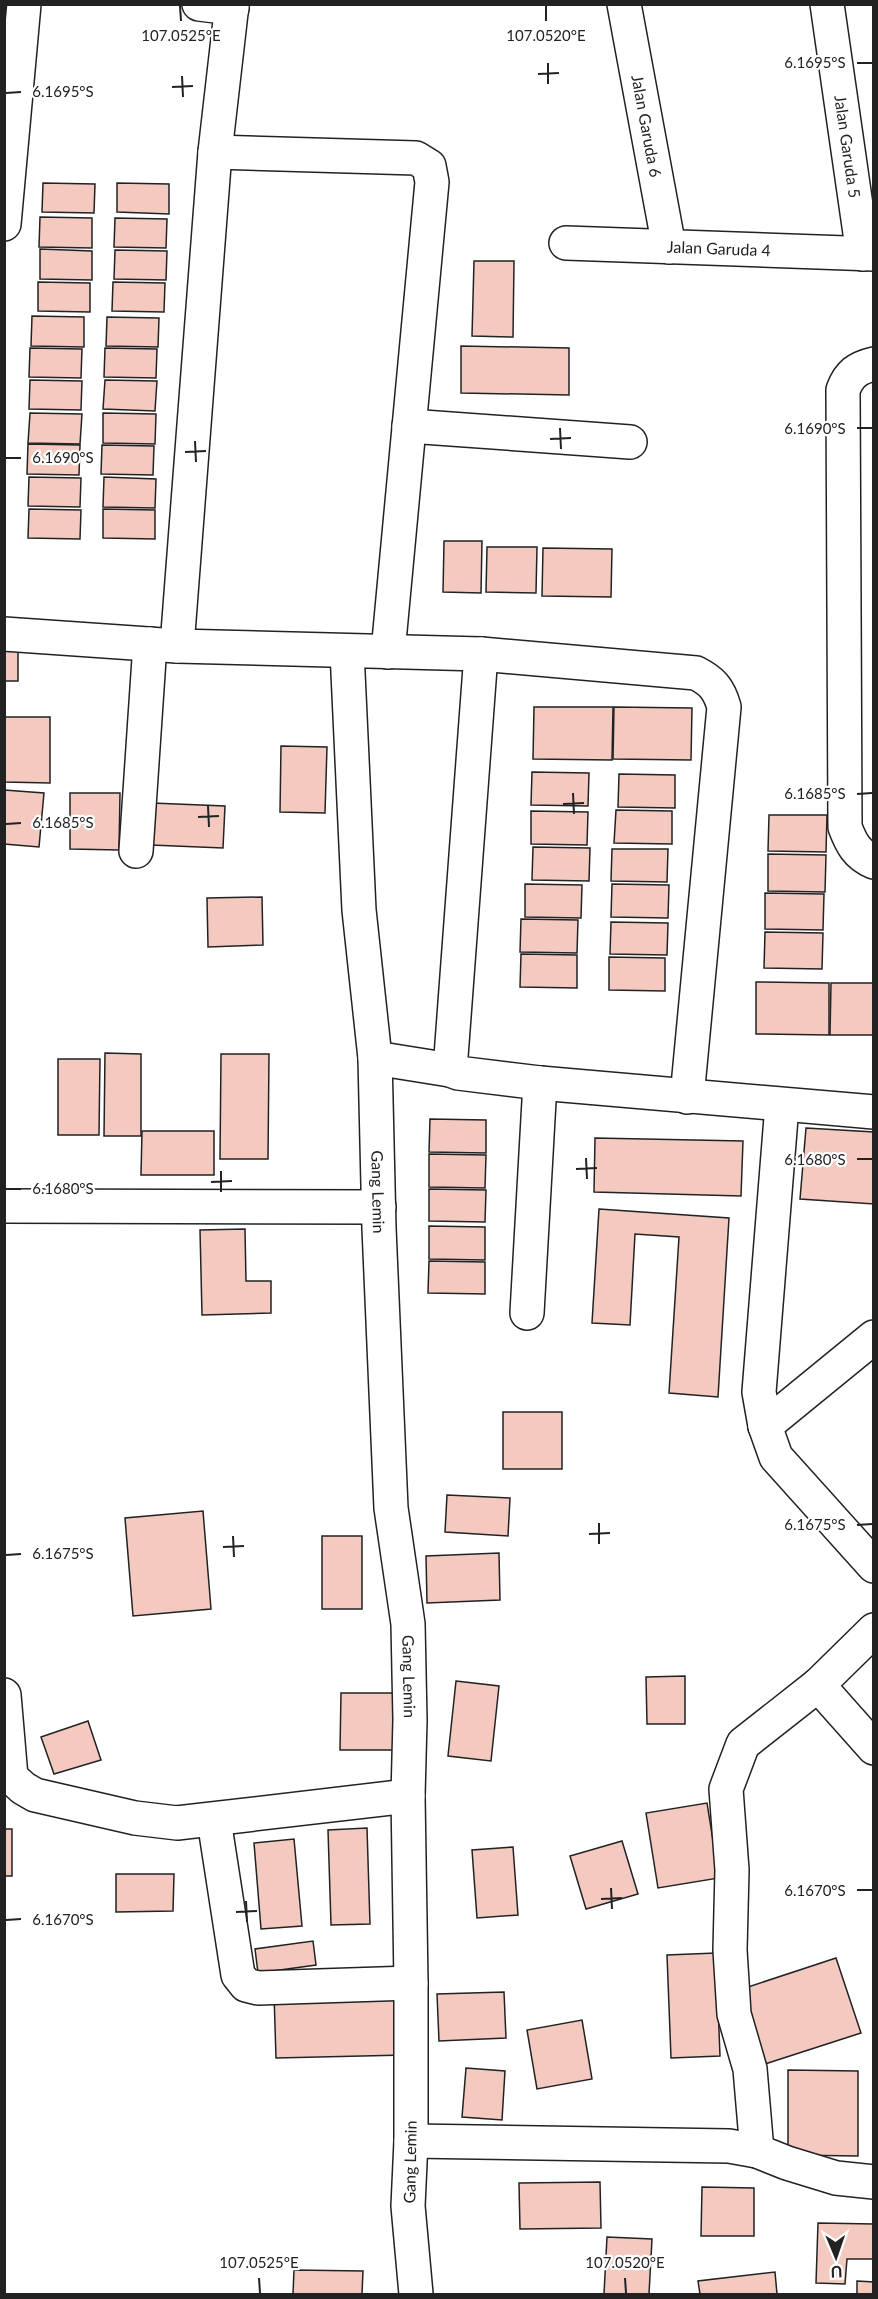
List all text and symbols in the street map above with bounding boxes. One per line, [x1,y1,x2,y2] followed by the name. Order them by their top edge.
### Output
[141,26,221,44] text: 107.0525°E
[506,26,586,44] text: 107.0520°E
[784,53,846,71] text: 6.1695°S
[628,73,666,179] street label: Jalan Garuda 6
[32,82,94,100] text: 6.1695°S
[831,94,865,199] street label: Jalan Garuda 5
[667,237,771,259] street label: Jalan Garuda 4
[784,419,846,437] text: 6.1690°S
[32,448,94,466] text: 6.1690°S
[784,784,846,802] text: 6.1685°S
[32,813,94,831] text: 6.1685°S
[368,1150,389,1234] street label: Gang Lemin
[784,1150,846,1168] text: 6.1680°S
[32,1179,94,1197] text: 6.1680°S
[784,1515,846,1533] text: 6.1675°S
[32,1544,94,1562] text: 6.1675°S
[399,1635,420,1718] street label: Gang Lemin
[784,1881,846,1899] text: 6.1670°S
[32,1910,94,1928] text: 6.1670°S
[399,2120,420,2204] street label: Gang Lemin
[806,2227,866,2287] north arrow
[219,2253,299,2271] text: 107.0525°E
[585,2253,665,2271] text: 107.0520°E
[830,2263,843,2282] text: U

